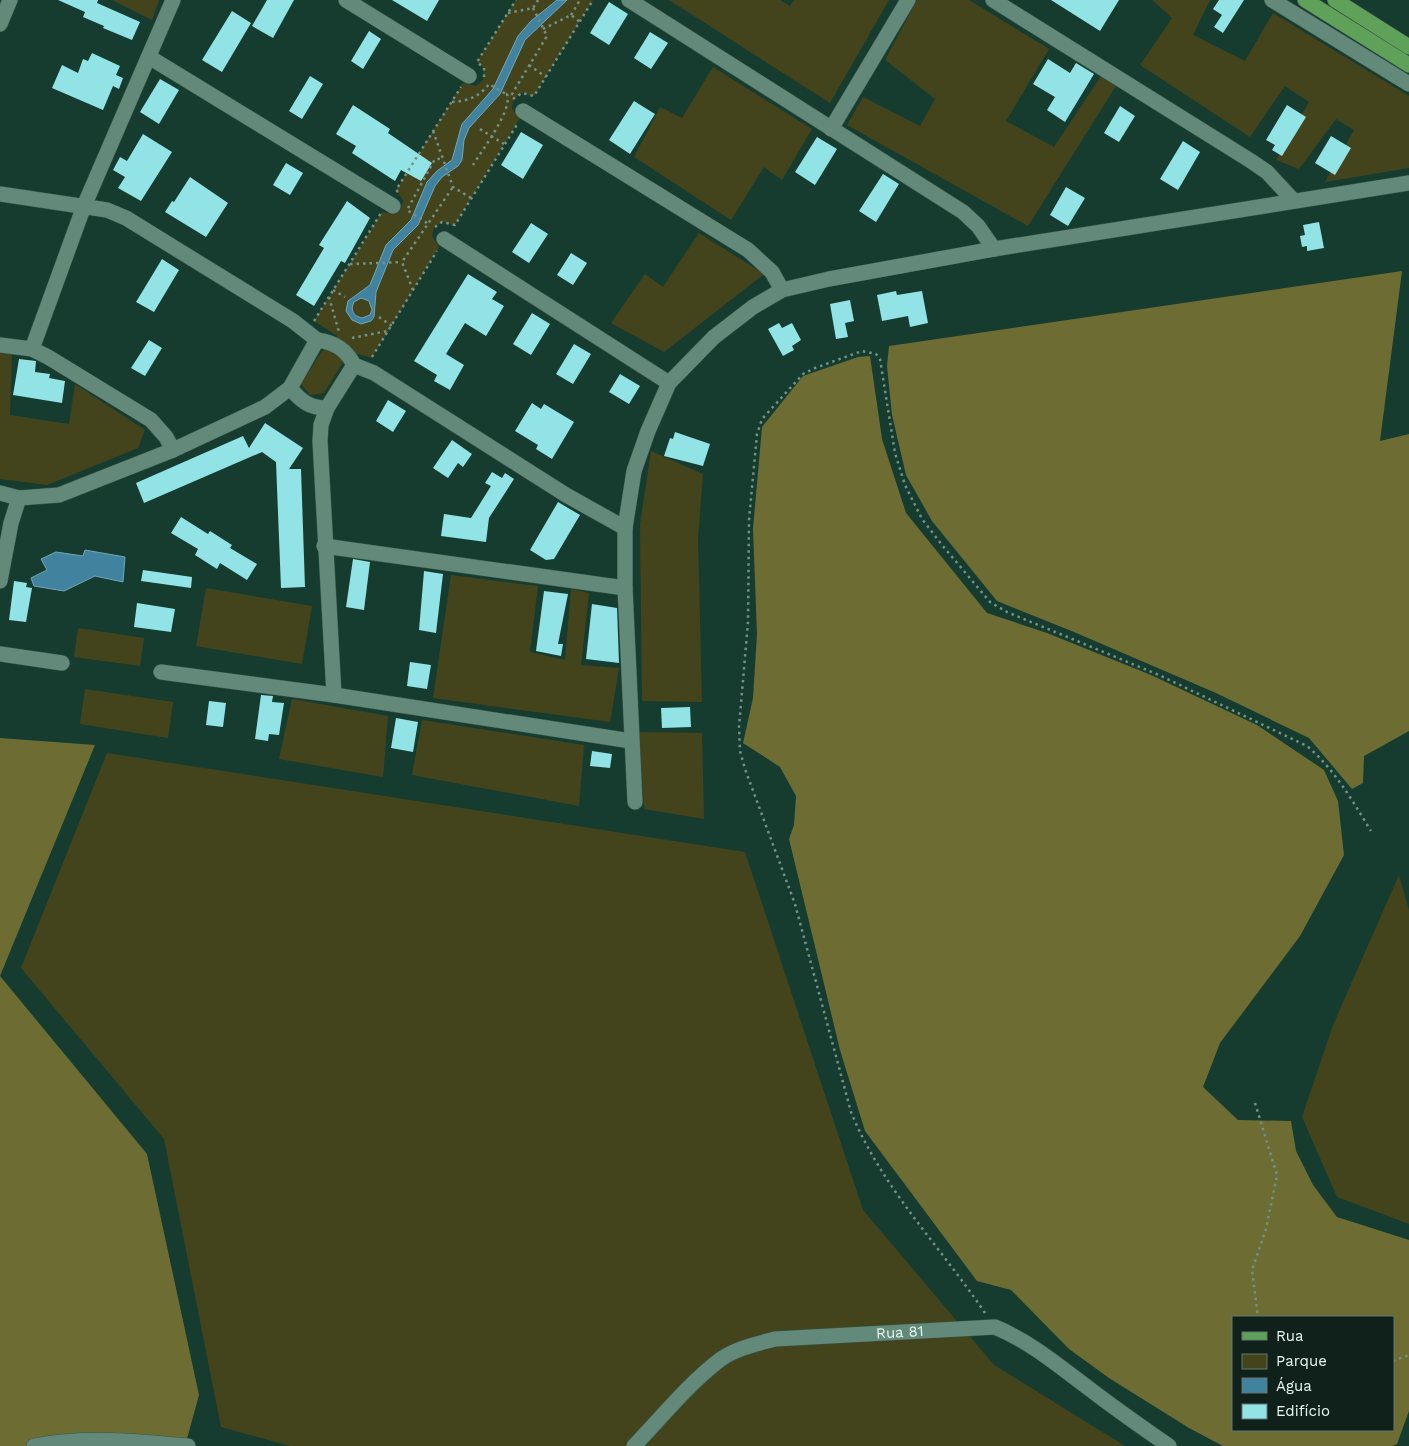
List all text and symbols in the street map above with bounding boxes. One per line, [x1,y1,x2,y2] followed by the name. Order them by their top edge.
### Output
[1232,1316,1394,1431] legend
[876,1322,924,1342] street label: Rua 81
[1276,1327,1304,1345] text: Rua
[1276,1352,1327,1370] text: Parque
[1276,1377,1312,1395] text: Água
[1276,1402,1330,1420] text: Edifício

